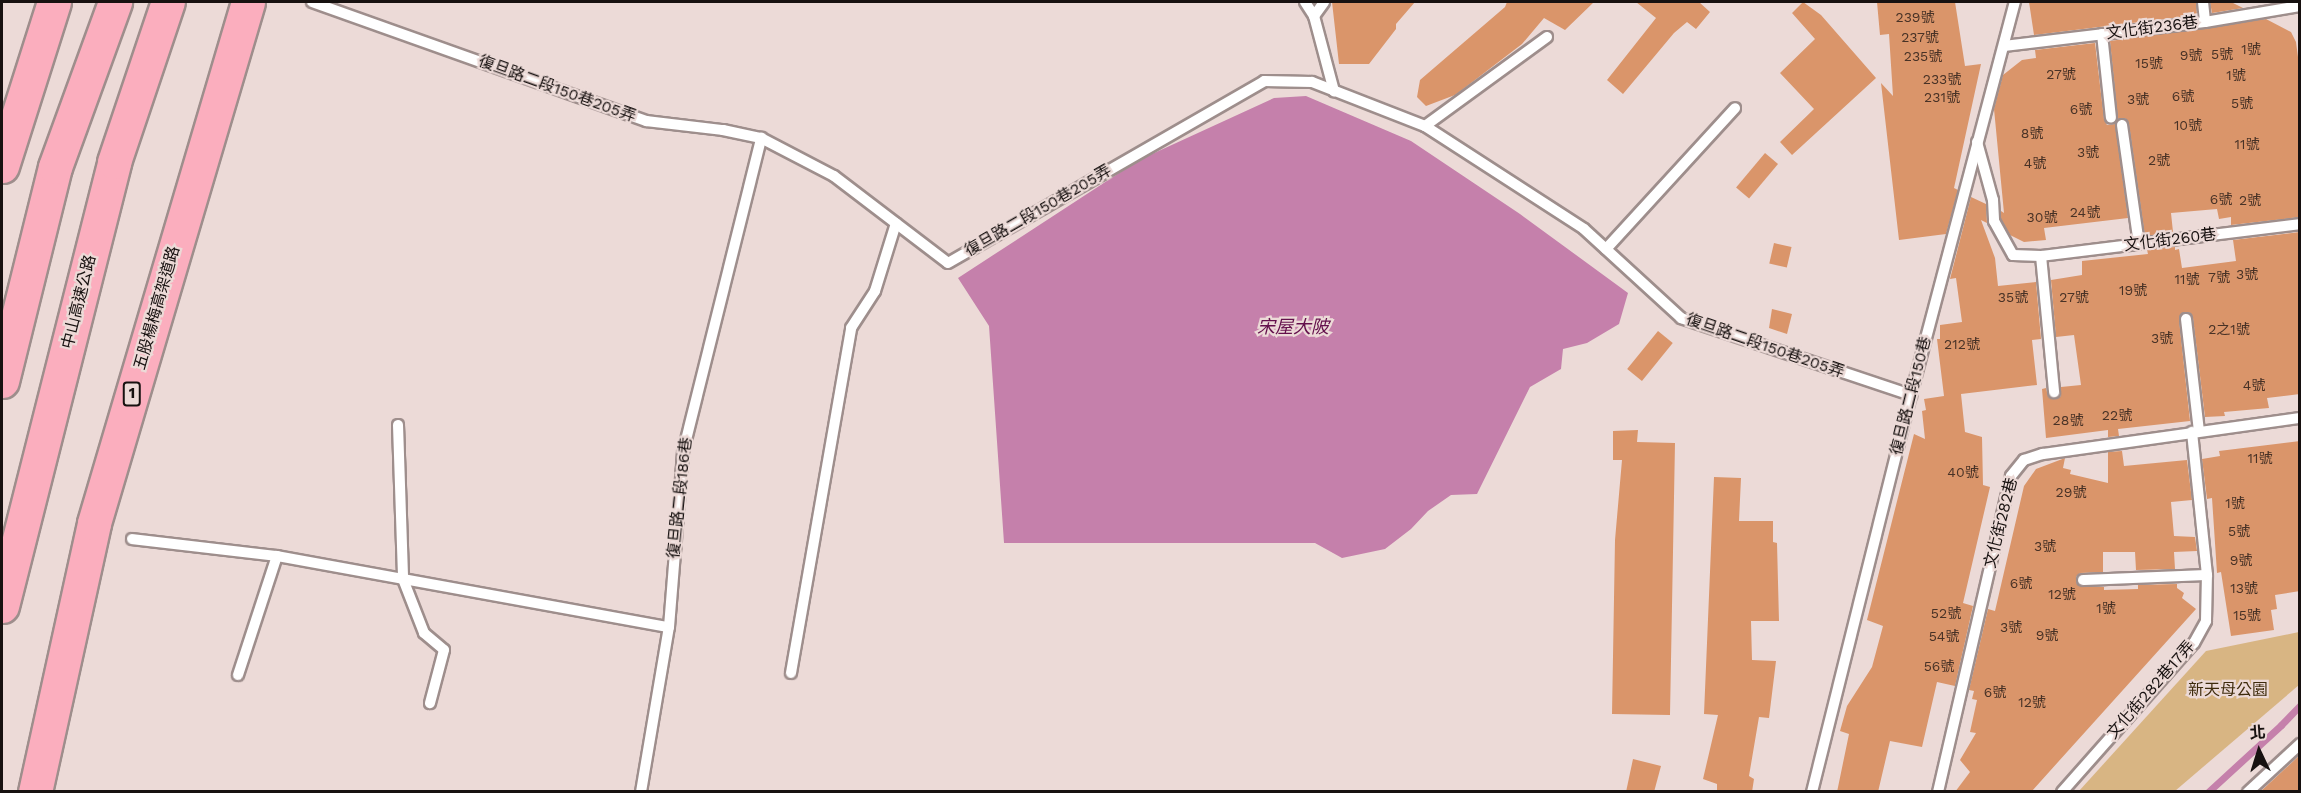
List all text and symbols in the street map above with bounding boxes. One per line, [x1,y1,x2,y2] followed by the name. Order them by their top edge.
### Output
[1896,9,1934,25] house number: 239號
[2105,13,2199,43] street label: 文化街236巷
[1901,29,1939,45] house number: 237號
[2241,41,2261,57] house number: 1號
[2211,46,2233,62] house number: 5號
[2180,47,2202,63] house number: 9號
[1904,48,1942,64] house number: 235號
[476,52,638,126] street label: 復旦路二段150巷205弄
[2135,55,2163,71] house number: 15號
[2046,66,2076,82] house number: 27號
[2226,67,2246,83] house number: 1號
[1923,71,1961,87] house number: 233號
[2172,88,2194,104] house number: 6號
[1924,89,1960,105] house number: 231號
[2127,91,2149,107] house number: 3號
[2231,95,2253,111] house number: 5號
[2070,101,2092,117] house number: 6號
[2174,117,2202,133] house number: 10號
[2021,125,2043,141] house number: 8號
[2235,136,2259,152] house number: 11號
[2077,144,2099,160] house number: 3號
[2148,152,2170,168] house number: 2號
[2024,155,2046,171] house number: 4號
[961,161,1115,261] street label: 復旦路二段150巷205弄
[2210,191,2232,207] house number: 6號
[2239,192,2261,208] house number: 2號
[2070,204,2100,220] house number: 24號
[2027,209,2057,225] house number: 30號
[2123,225,2217,255] street label: 文化街260巷
[130,244,184,372] street label: 五股楊梅高架道路
[58,253,100,351] street label: 中山高速公路
[2236,266,2258,282] house number: 3號
[2208,269,2230,285] house number: 7號
[2175,271,2199,287] house number: 11號
[2119,282,2147,298] house number: 19號
[1998,289,2028,305] house number: 35號
[2059,289,2089,305] house number: 27號
[1683,310,1847,382] street label: 復旦路二段150巷205弄
[1257,316,1329,338] water label: 宋屋大陂
[2208,321,2250,337] house number: 2之1號
[2151,330,2173,346] house number: 3號
[1887,335,1935,457] street label: 復旦路二段150巷
[1944,336,1980,352] house number: 212號
[2243,377,2265,393] house number: 4號
[122,382,142,406] road number: 1
[2102,407,2132,423] house number: 22號
[2053,412,2083,428] house number: 28號
[664,436,696,560] street label: 復旦路二段186巷
[2248,450,2272,466] house number: 11號
[1947,464,1979,480] house number: 40號
[1980,476,2022,570] street label: 文化街282巷
[2056,484,2086,500] house number: 29號
[2225,495,2245,511] house number: 1號
[2228,523,2250,539] house number: 5號
[2034,538,2056,554] house number: 3號
[2230,552,2252,568] house number: 9號
[2010,575,2032,591] house number: 6號
[2230,580,2258,596] house number: 13號
[2048,586,2076,602] house number: 12號
[2096,600,2116,616] house number: 1號
[1931,605,1961,621] house number: 52號
[2233,607,2261,623] house number: 15號
[2000,619,2022,635] house number: 3號
[2036,627,2058,643] house number: 9號
[1929,628,1959,644] house number: 54號
[2103,637,2199,743] street label: 文化街282巷17弄
[1924,658,1954,674] house number: 56號
[2188,680,2268,700] park label: 新天母公園
[1984,684,2006,700] house number: 6號
[2018,694,2046,710] house number: 12號
[2229,721,2289,781] north arrow
[2249,723,2266,743] text: 北

